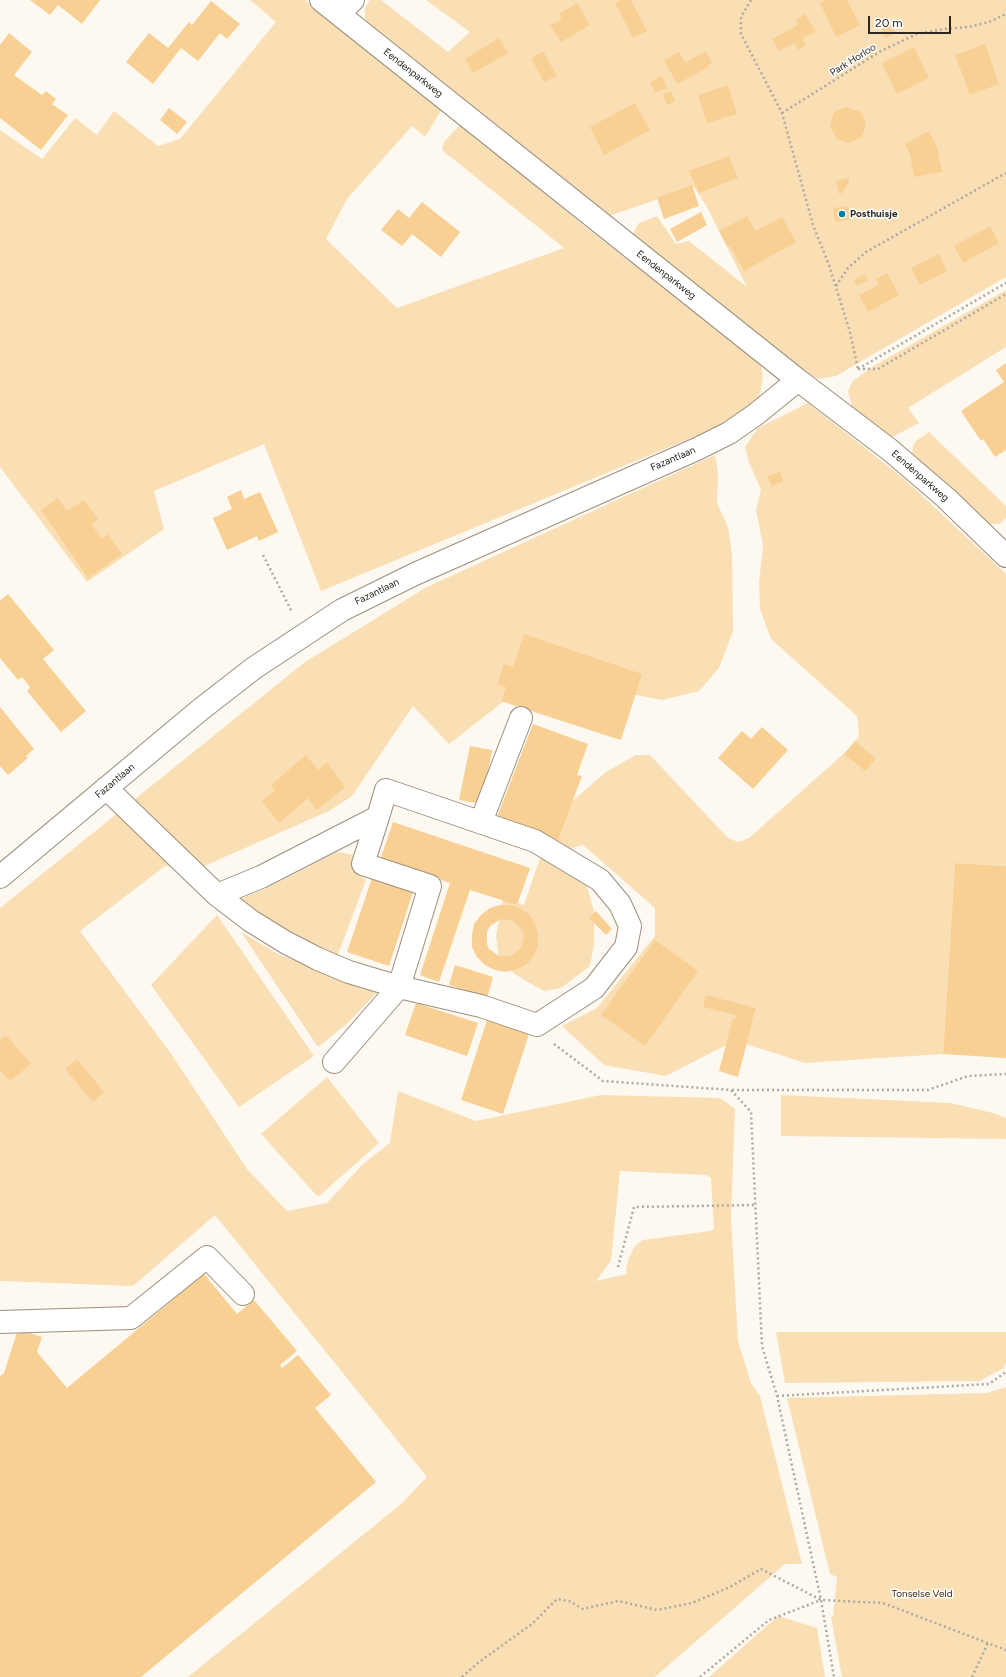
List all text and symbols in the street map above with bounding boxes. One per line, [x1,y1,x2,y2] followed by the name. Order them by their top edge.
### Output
[870,8,953,34] scale bar
[875,16,903,30] text: 20 m
[828,41,878,79] street label: Park Horloo
[381,46,445,100] street label: Eendenparkweg
[850,208,898,220] place label: Posthuisje
[837,209,847,219] marker: Posthuisje
[634,248,698,302] street label: Eendenparkweg
[649,444,697,474] street label: Fazantlaan
[889,448,951,504] street label: Eendenparkweg
[353,576,401,608] street label: Fazantlaan
[93,761,137,801] street label: Fazantlaan
[891,1588,953,1600] park label: Tonselse Veld

